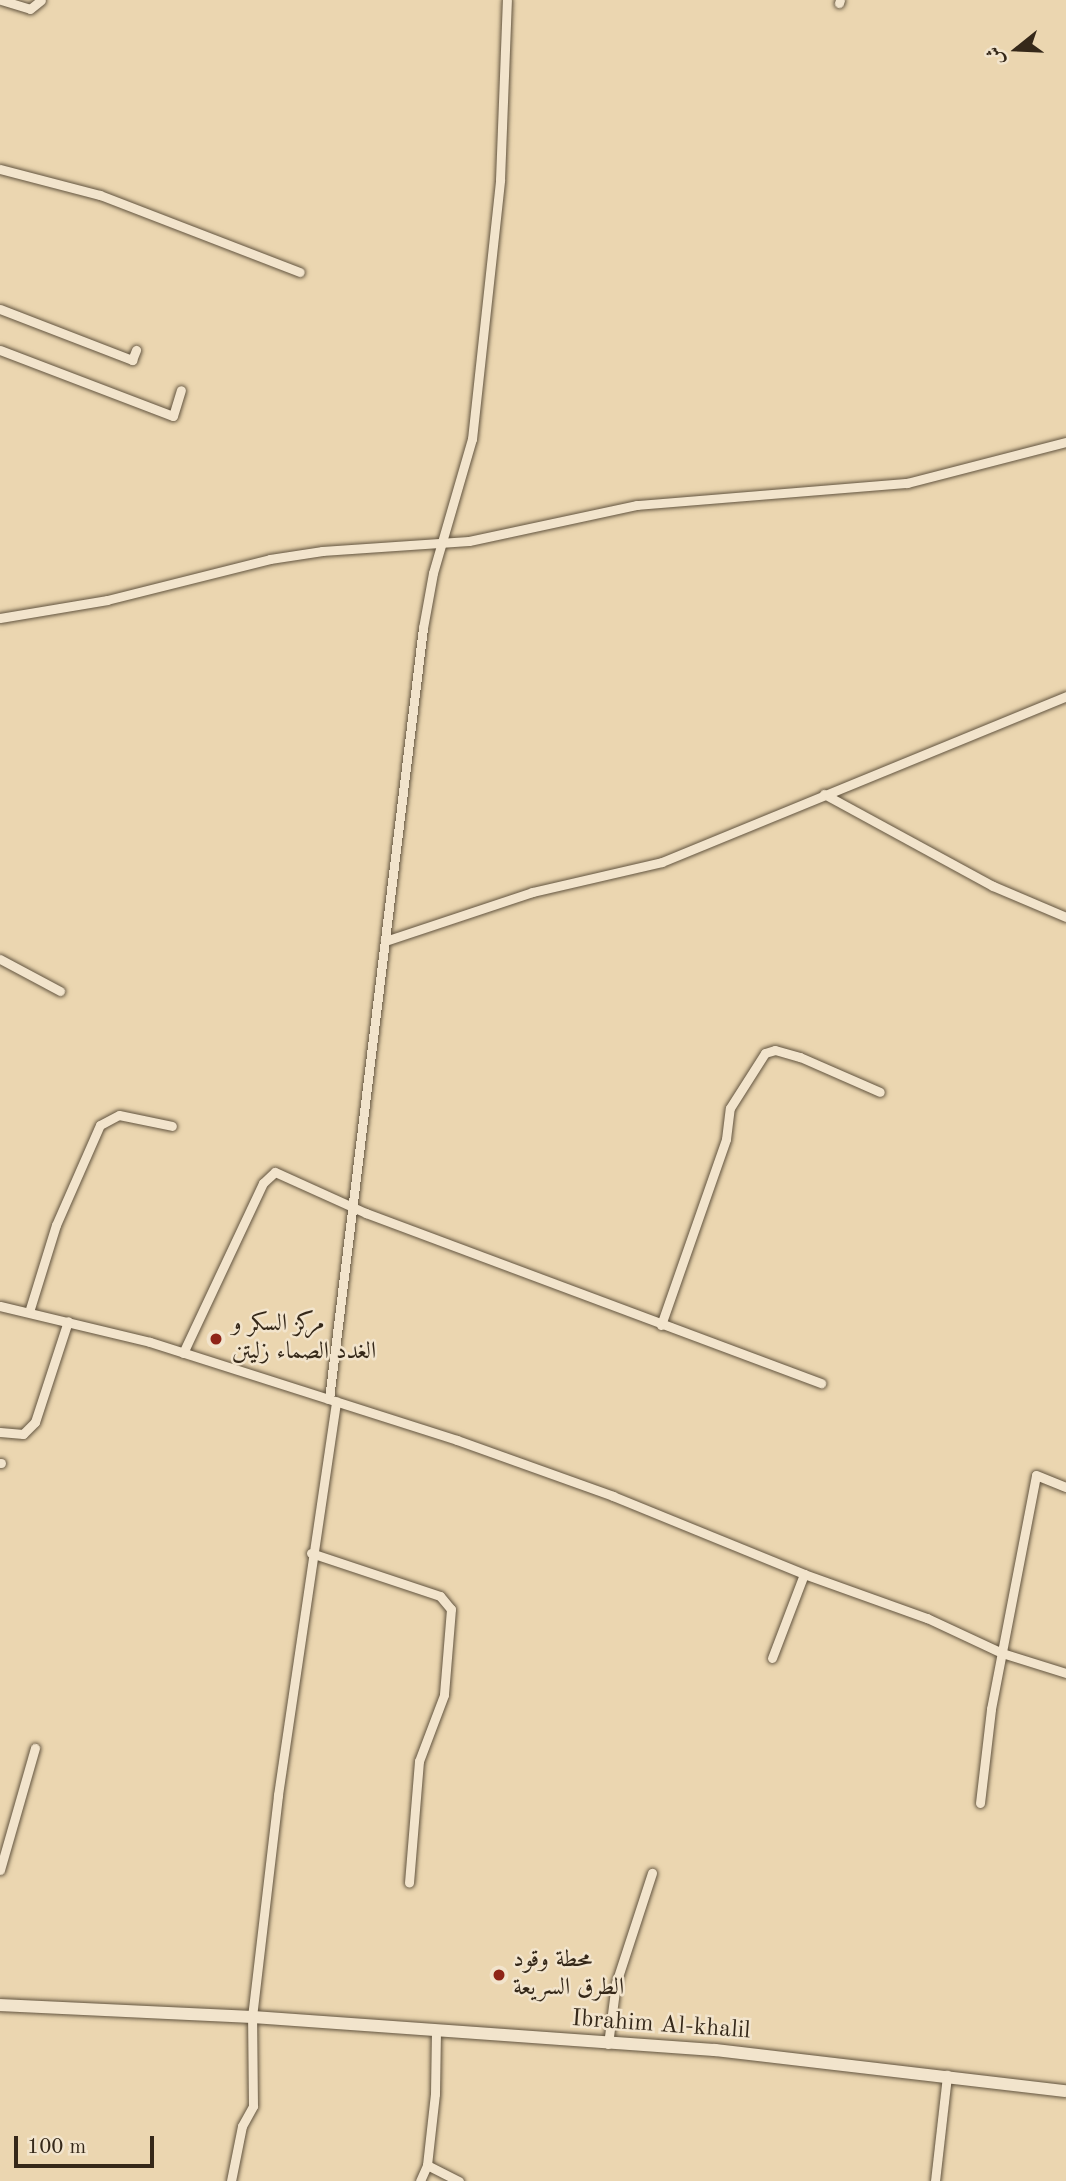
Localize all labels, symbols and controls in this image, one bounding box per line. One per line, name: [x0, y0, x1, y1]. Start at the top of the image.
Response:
north arrow: [982, 14, 1052, 84]
text: ش: [985, 44, 1009, 68]
place label: مركز السكر و الغدد الصماء زليتن: [232, 1311, 376, 1367]
marker: مركز السكر و الغدد الصماء زليتن: [206, 1329, 226, 1349]
place label: محطة وقود الطرق السريعة: [513, 1947, 624, 2003]
marker: محطة وقود الطرق السريعة: [491, 1967, 507, 1983]
street label: Ibrahim Al-khalil: [571, 2005, 751, 2047]
scale bar: [18, 2122, 158, 2166]
text: 100 m: [27, 2137, 86, 2158]

